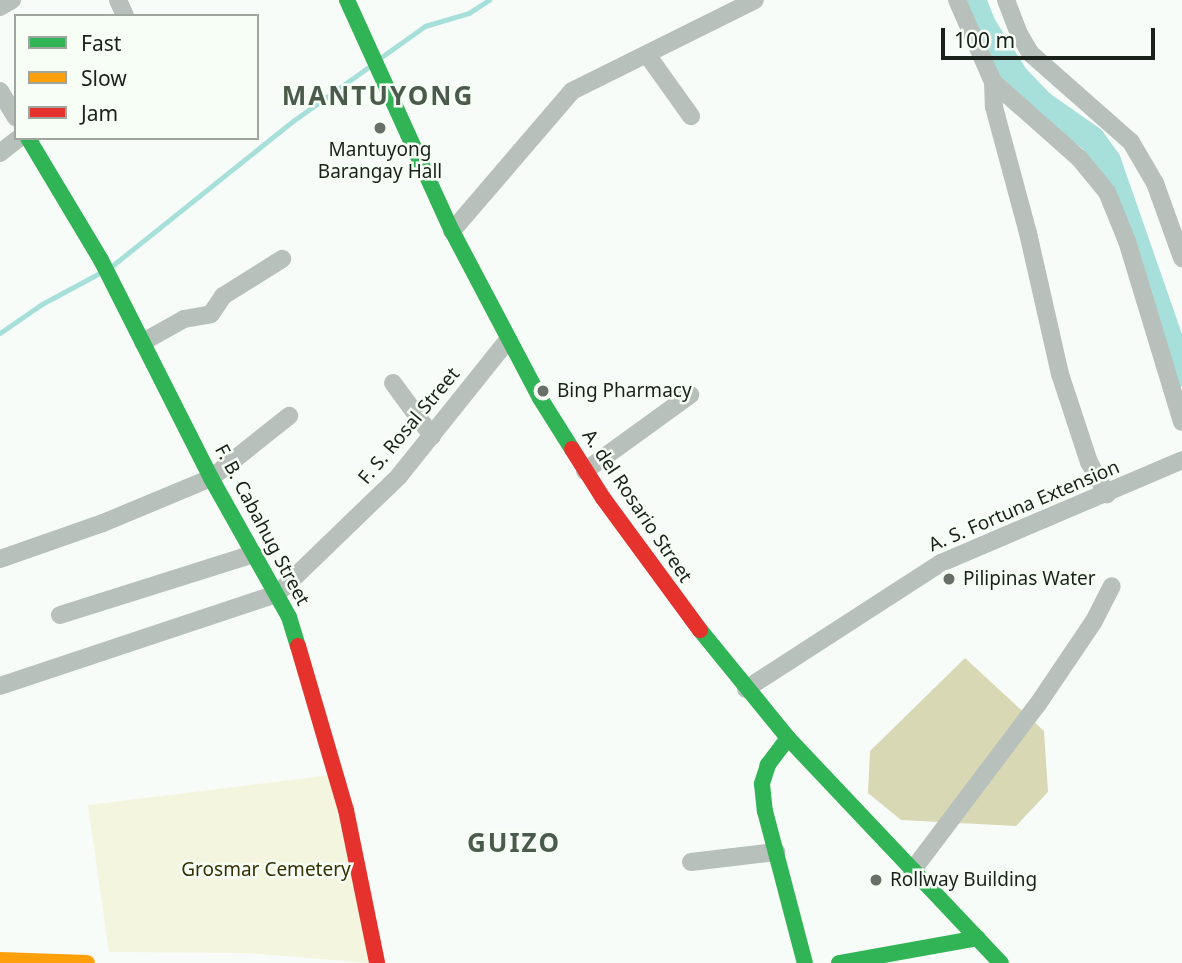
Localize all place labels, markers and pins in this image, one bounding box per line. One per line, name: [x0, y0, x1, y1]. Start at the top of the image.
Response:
marker: Mantuyong Barangay Hall: [372, 120, 388, 136]
place label: Mantuyong Barangay Hall: [318, 139, 442, 183]
place label: Bing Pharmacy: [557, 380, 692, 402]
marker: Bing Pharmacy: [535, 383, 551, 399]
place label: Pilipinas Water: [963, 568, 1096, 590]
marker: Pilipinas Water: [941, 571, 957, 587]
place label: Rollway Building: [890, 869, 1037, 891]
marker: Rollway Building: [868, 872, 884, 888]

